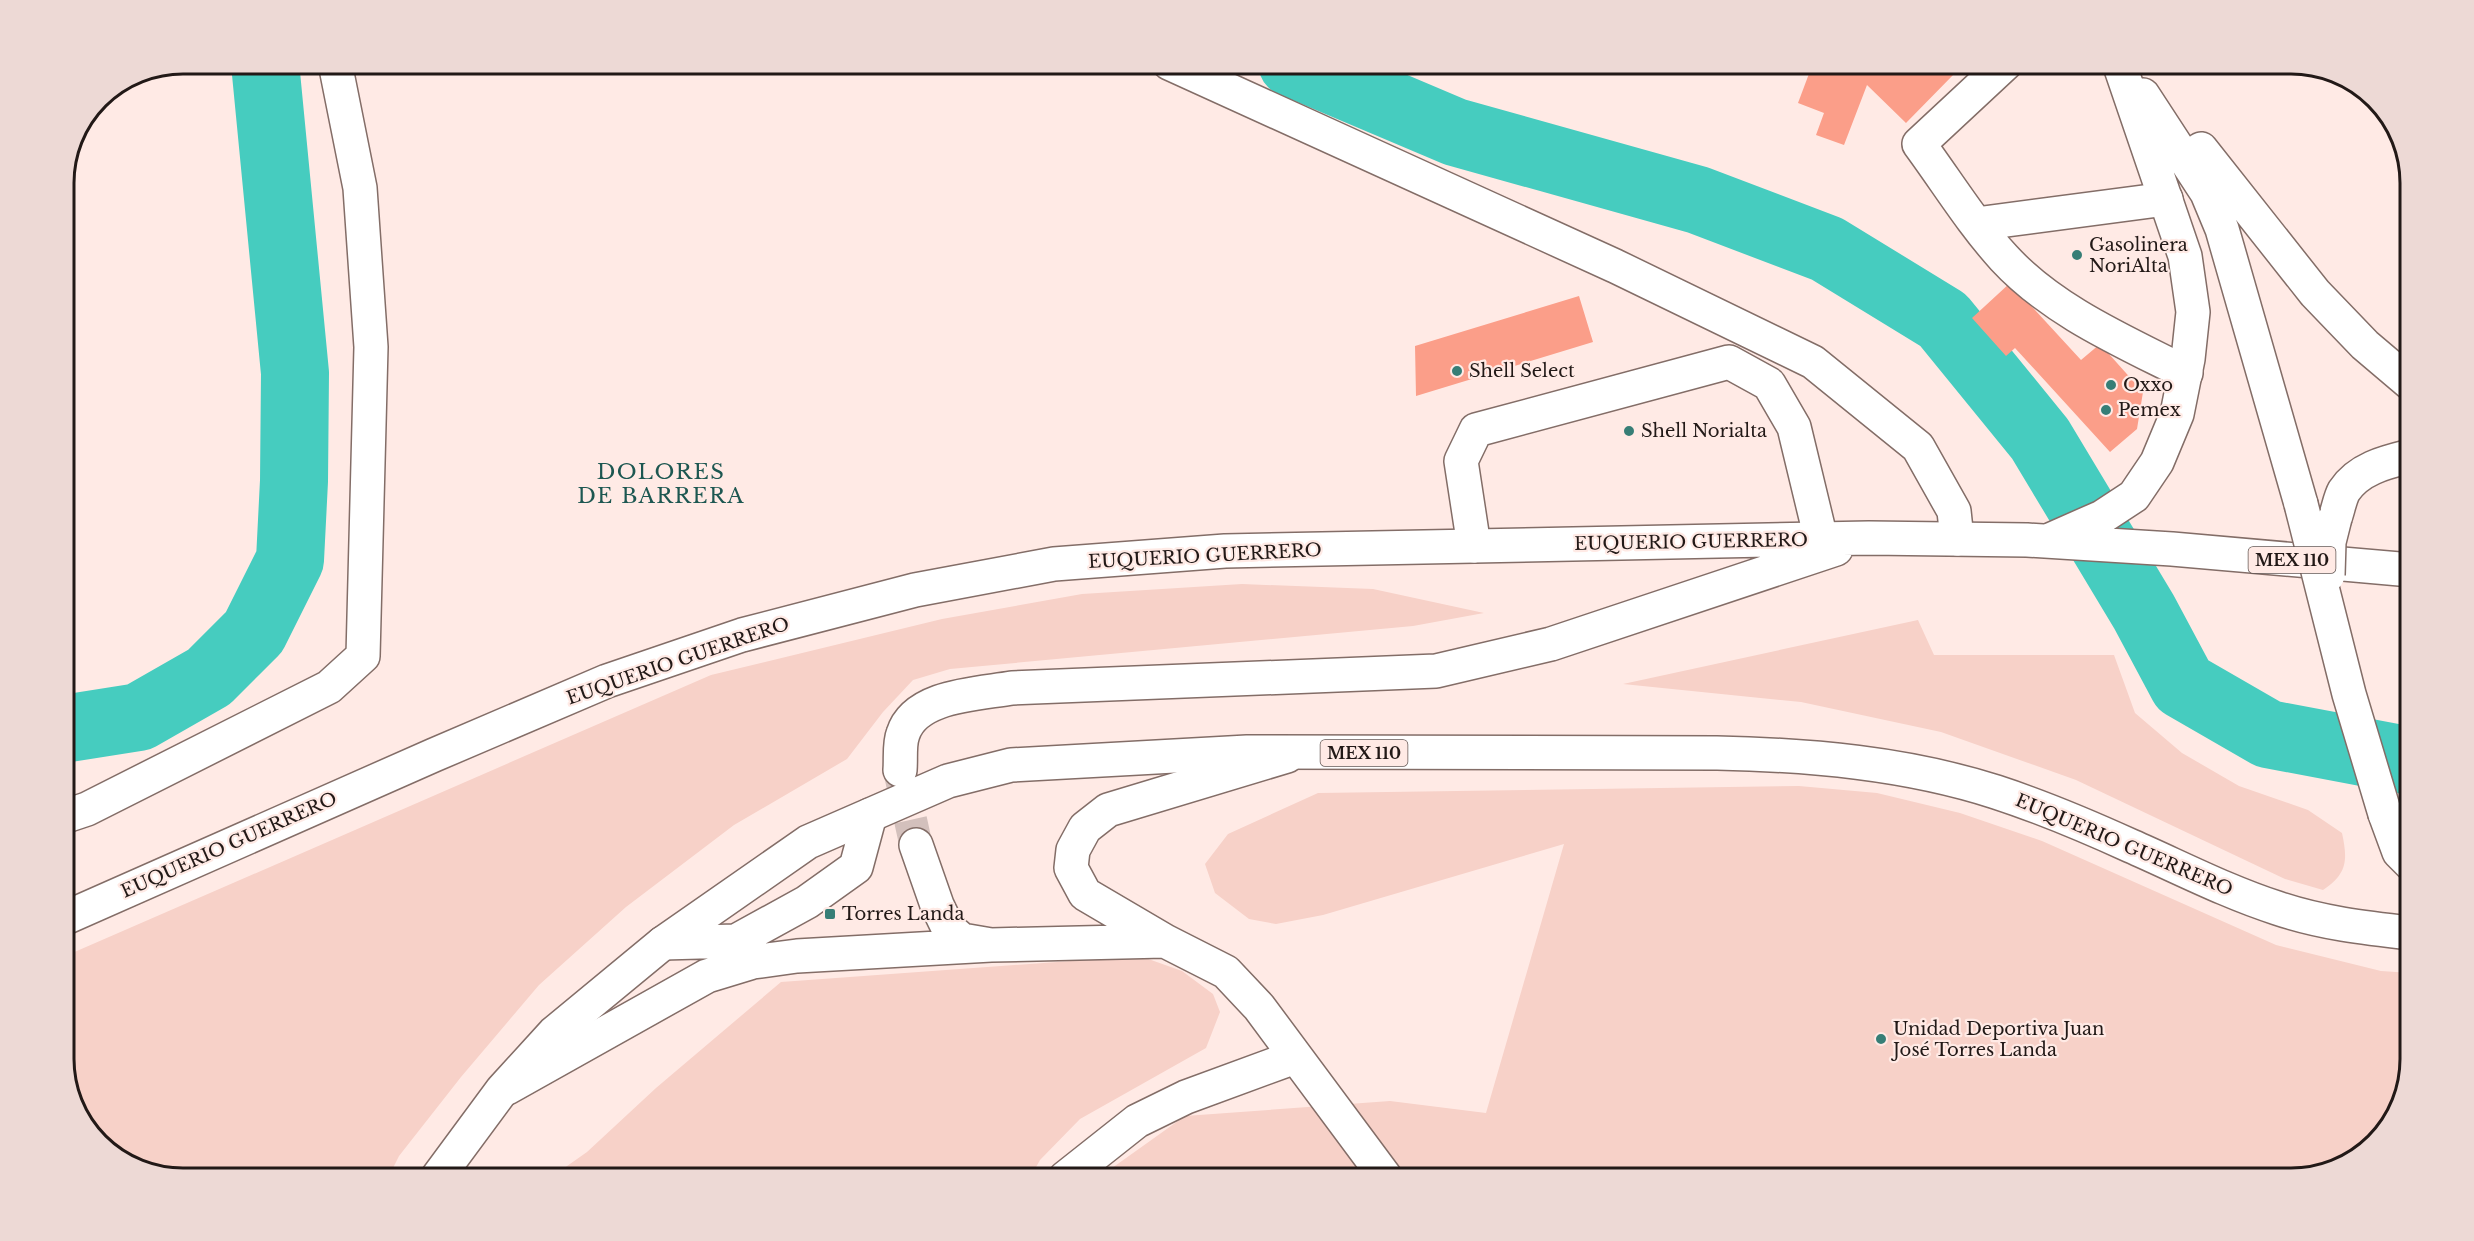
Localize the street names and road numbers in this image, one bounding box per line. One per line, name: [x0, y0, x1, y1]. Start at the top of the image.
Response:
street label: EUQUERIO GUERRERO: [1574, 529, 1808, 555]
street label: EUQUERIO GUERRERO: [1088, 539, 1322, 573]
road number: MEX 110: [2248, 547, 2336, 573]
street label: EUQUERIO GUERRERO: [564, 613, 792, 709]
road number: MEX 110: [1320, 740, 1408, 766]
street label: EUQUERIO GUERRERO: [118, 787, 340, 903]
street label: EUQUERIO GUERRERO: [2012, 789, 2236, 901]

